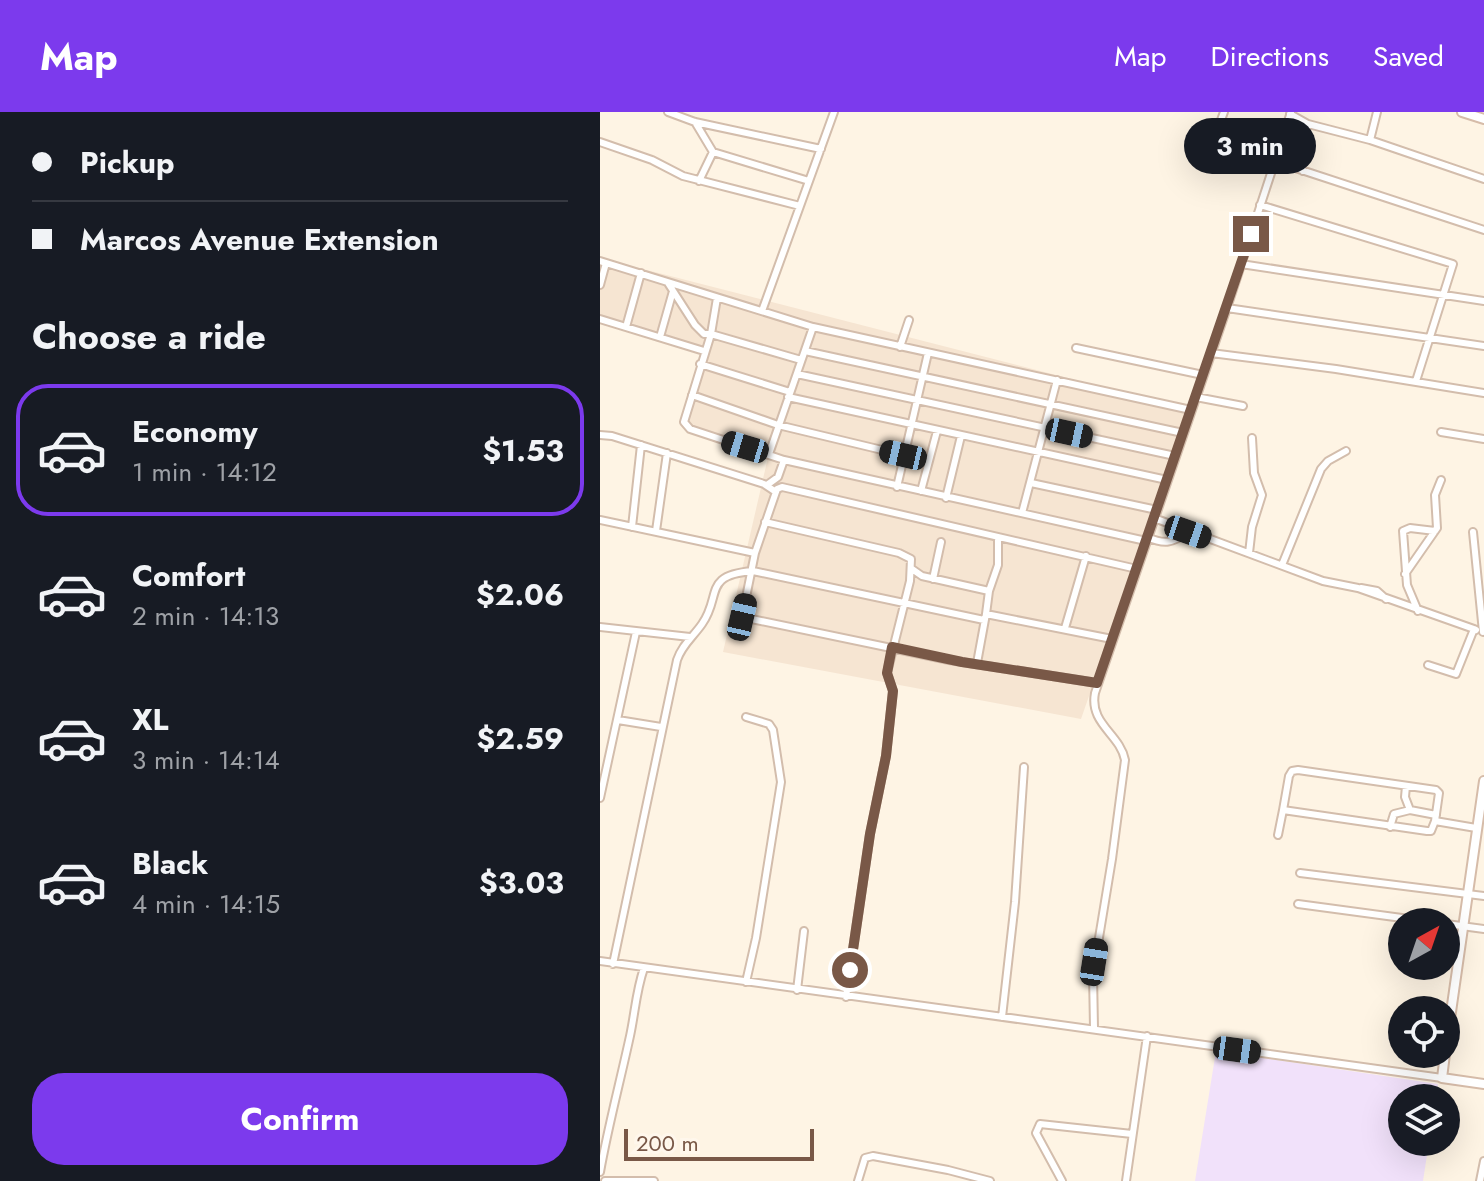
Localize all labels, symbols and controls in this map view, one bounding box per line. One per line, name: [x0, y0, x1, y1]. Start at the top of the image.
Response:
text: Map: [40, 29, 118, 84]
text: Map: [1114, 36, 1166, 77]
text: Directions: [1210, 36, 1329, 77]
text: Saved: [1373, 36, 1444, 77]
callout: 3 min: [1185, 118, 1317, 174]
text: 3 min: [1216, 127, 1284, 165]
text: Pickup: [80, 141, 175, 184]
route end: [1233, 216, 1269, 252]
text: Marcos Avenue Extension: [80, 218, 439, 261]
text: Choose a ride: [32, 310, 266, 362]
text: Economy: [132, 410, 258, 453]
icon: car: [36, 414, 108, 486]
car: [1043, 416, 1095, 450]
text: $1.53: [482, 429, 564, 472]
car: [719, 429, 771, 465]
car: [877, 438, 929, 472]
text: 1 min · 14:12: [132, 453, 277, 491]
car: [1161, 513, 1215, 551]
text: Comfort: [132, 554, 245, 597]
icon: car: [36, 558, 108, 630]
text: $2.06: [476, 573, 564, 616]
car: [725, 591, 759, 643]
text: 2 min · 14:13: [132, 597, 279, 635]
text: XL: [132, 698, 168, 741]
icon: car: [36, 702, 108, 774]
text: $2.59: [477, 717, 564, 760]
text: 3 min · 14:14: [132, 741, 280, 779]
text: Black: [132, 842, 208, 885]
icon: car: [36, 846, 108, 918]
text: $3.03: [479, 861, 564, 904]
text: 4 min · 14:15: [132, 885, 280, 923]
north arrow: [1388, 908, 1460, 980]
map controls: [1388, 908, 1460, 1156]
car: [1078, 936, 1110, 988]
route start: [832, 952, 868, 988]
button: locate: [1388, 996, 1460, 1068]
car: [1212, 1035, 1262, 1065]
button: Confirm: [32, 1073, 568, 1165]
button: layers: [1388, 1084, 1460, 1156]
scale bar: [624, 1125, 814, 1161]
text: 200 m: [636, 1127, 699, 1159]

